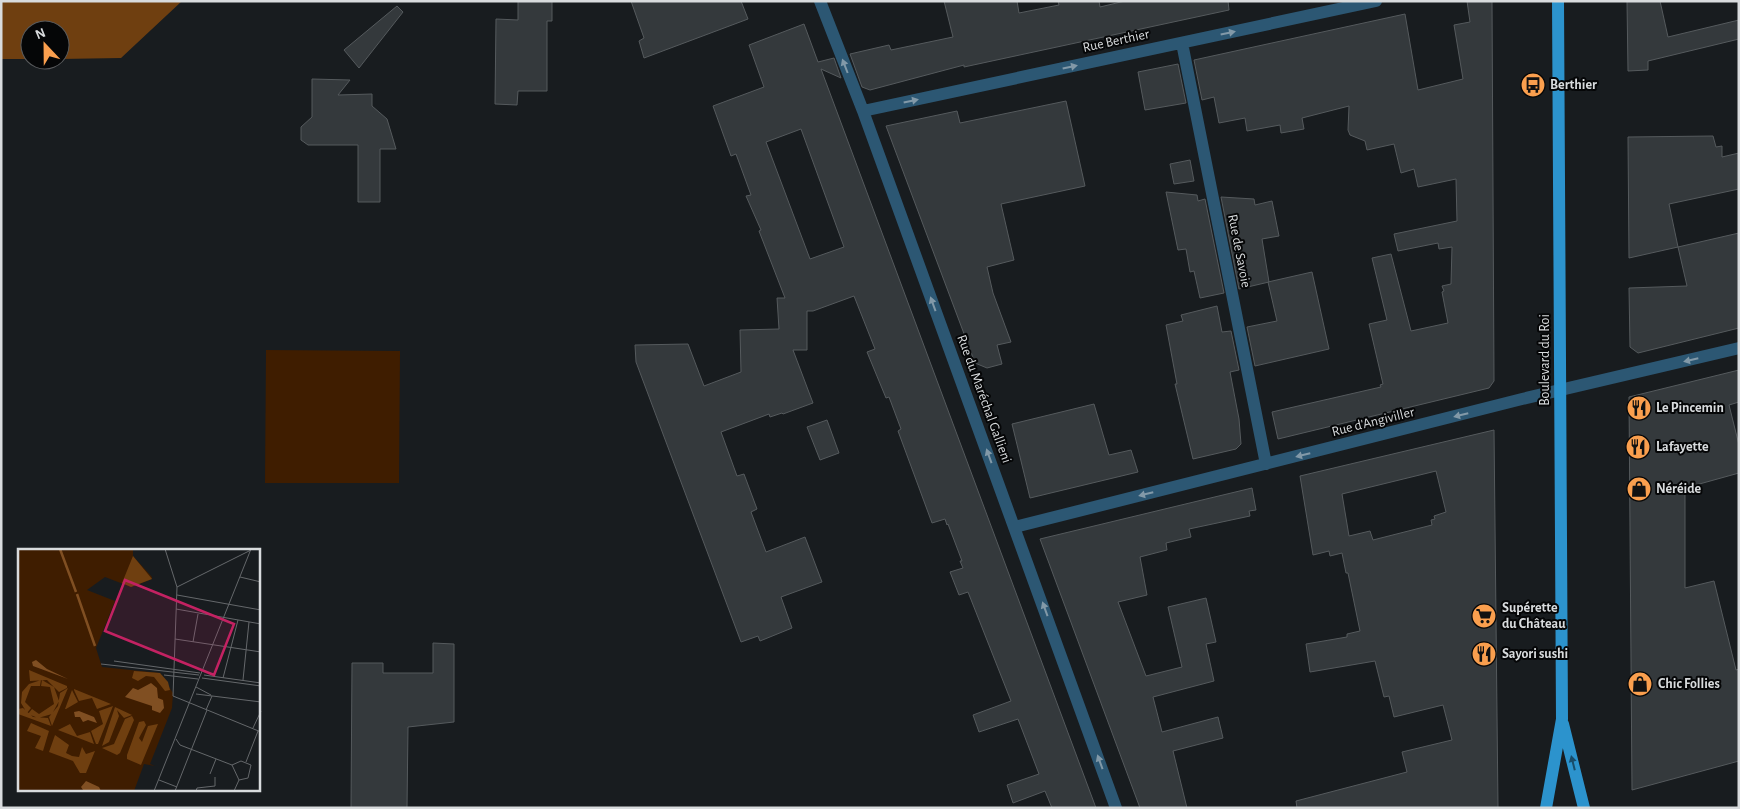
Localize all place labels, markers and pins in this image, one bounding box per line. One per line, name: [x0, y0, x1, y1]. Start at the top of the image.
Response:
bus stop icon: Berthier: [1520, 72, 1546, 98]
place label: Berthier: [1550, 78, 1597, 92]
restaurant icon: Le Pincemin: [1626, 395, 1652, 421]
place label: Le Pincemin: [1656, 401, 1724, 415]
restaurant icon: Lafayette: [1625, 434, 1651, 460]
place label: Lafayette: [1656, 440, 1709, 454]
shop icon: Néréide: [1626, 476, 1652, 502]
place label: Néréide: [1656, 482, 1702, 496]
place label: Supérette du Château: [1502, 601, 1566, 631]
supermarket icon: Supérette du Château: [1471, 603, 1497, 629]
restaurant icon: Sayori sushi: [1471, 641, 1497, 667]
place label: Sayori sushi: [1502, 647, 1568, 661]
shop icon: Chic Follies: [1627, 671, 1653, 697]
place label: Chic Follies: [1658, 677, 1720, 691]

